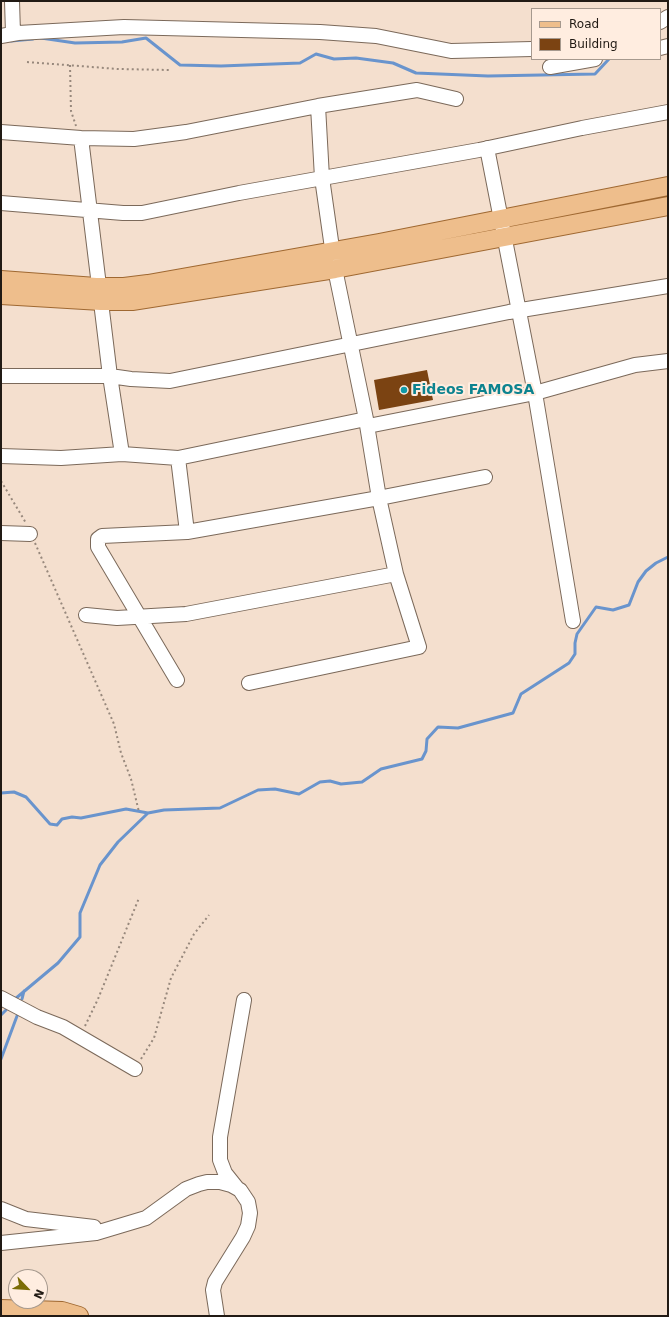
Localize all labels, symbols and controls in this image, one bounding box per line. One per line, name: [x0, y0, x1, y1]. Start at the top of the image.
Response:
legend: [531, 8, 661, 60]
text: Road: [569, 17, 599, 31]
text: Building: [569, 37, 618, 51]
place label: Fideos FAMOSA: [412, 382, 534, 398]
marker: Fideos FAMOSA: [399, 385, 409, 395]
north arrow: [8, 1269, 48, 1309]
text: N: [31, 1287, 46, 1301]

